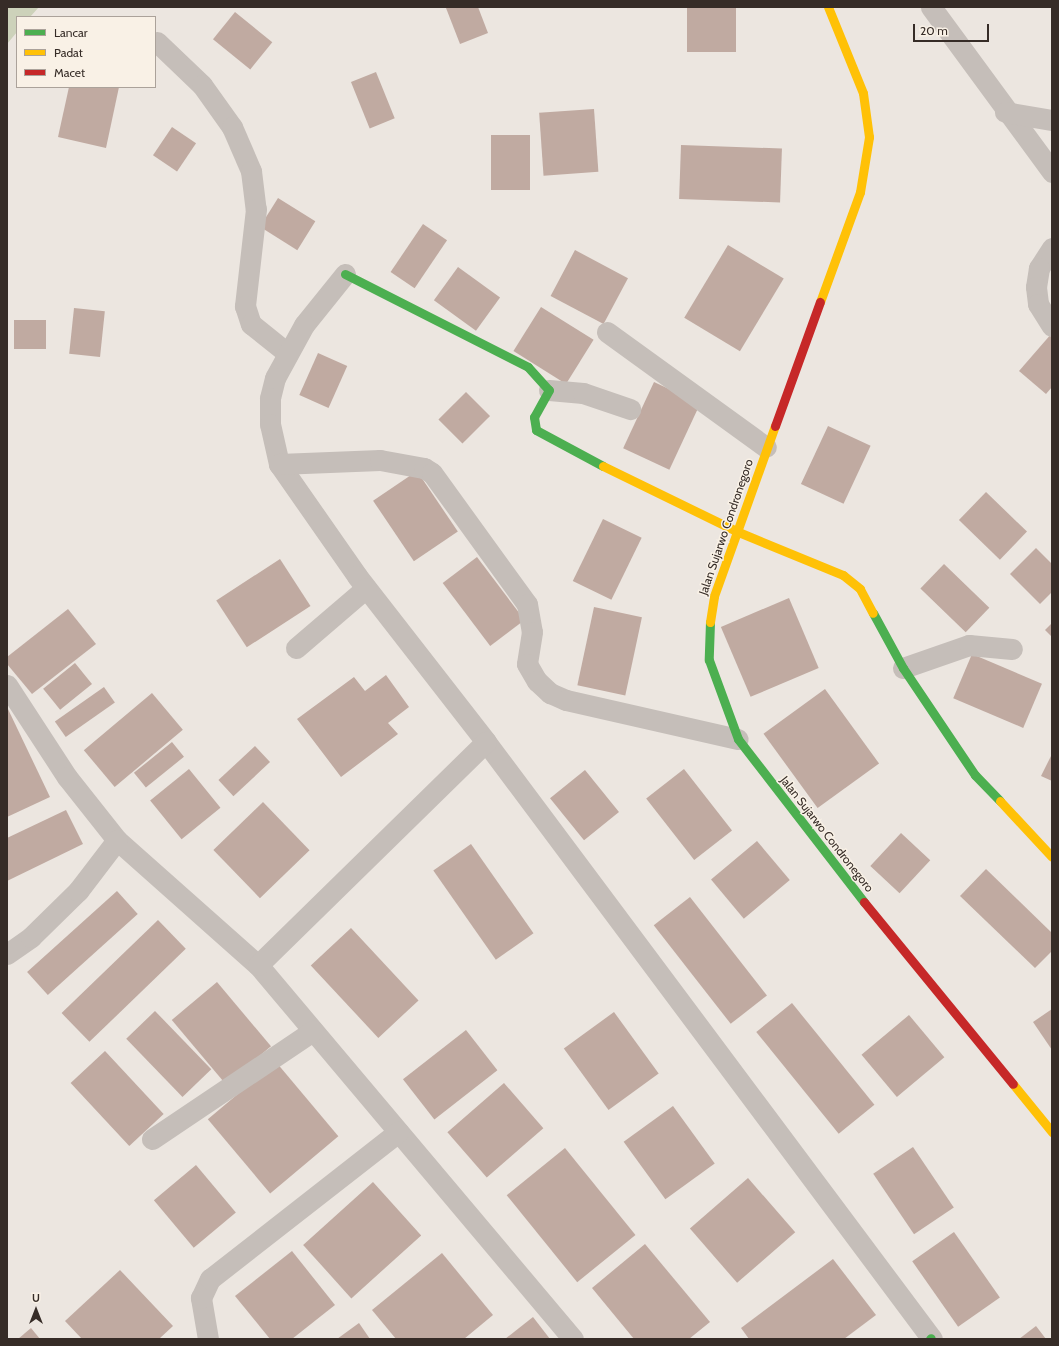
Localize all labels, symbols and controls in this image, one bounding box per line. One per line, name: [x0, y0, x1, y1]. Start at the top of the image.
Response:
legend: [16, 16, 156, 88]
scale bar: [915, 16, 991, 42]
text: 20 m: [920, 23, 948, 38]
text: Lancar: [54, 25, 87, 40]
text: Padat: [54, 45, 83, 60]
text: Macet: [54, 65, 85, 80]
street label: Jalan Sujarwo Condronegoro: [696, 457, 756, 597]
street label: Jalan Sujarwo Condronegoro: [777, 773, 877, 895]
north arrow: [16, 1290, 56, 1330]
text: U: [32, 1291, 40, 1305]

